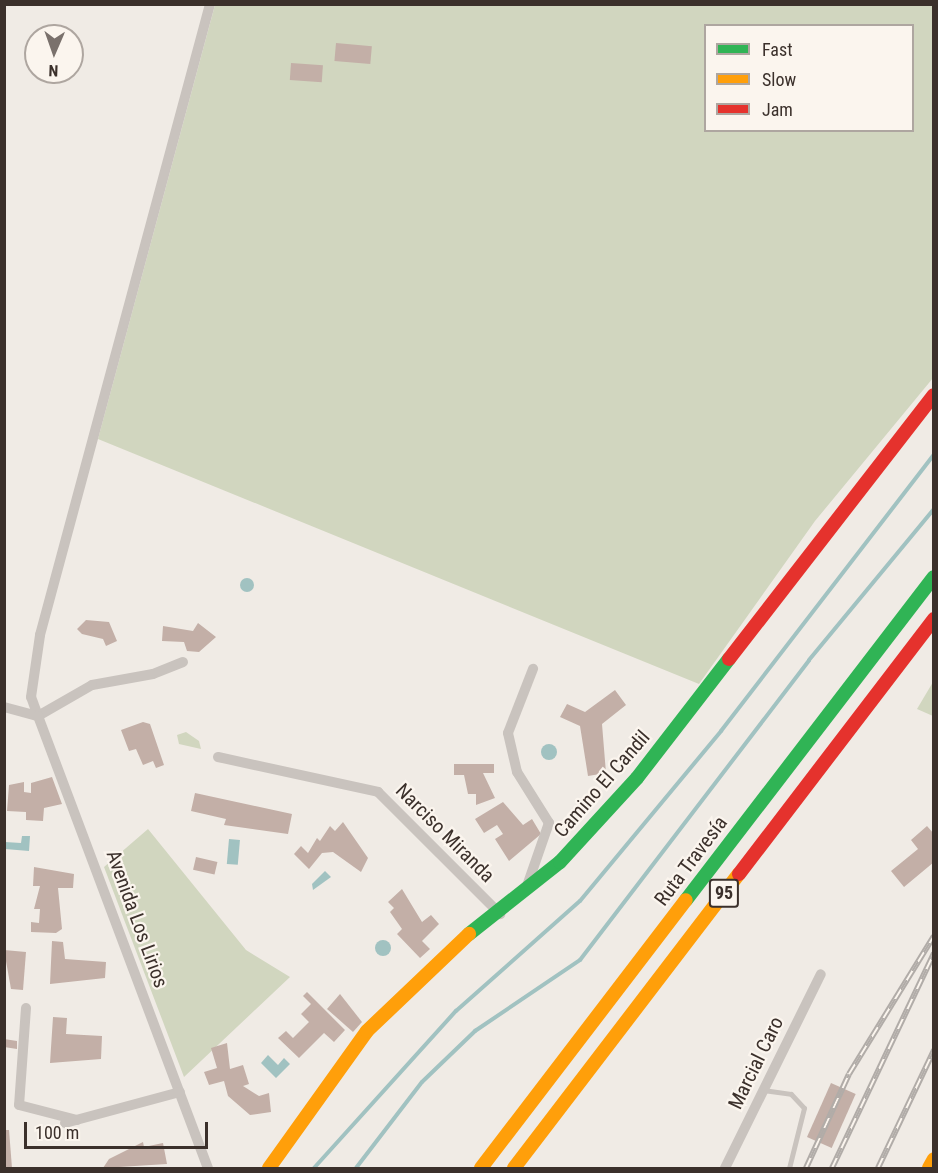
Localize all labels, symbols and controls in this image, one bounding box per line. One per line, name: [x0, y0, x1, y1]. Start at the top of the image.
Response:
north arrow: [24, 24, 84, 84]
legend: [704, 24, 914, 132]
text: Fast: [762, 39, 793, 60]
text: N: [48, 61, 59, 80]
text: Slow: [762, 69, 796, 90]
text: Jam: [762, 99, 793, 120]
street label: Camino El Candil: [549, 726, 655, 842]
street label: Narciso Miranda: [391, 779, 499, 887]
street label: Ruta Travesía: [649, 811, 733, 911]
street label: Avenida Los Lirios: [101, 847, 173, 991]
road number: 95: [708, 878, 740, 908]
street label: Marcial Caro: [723, 1013, 789, 1113]
scale bar: [27, 1110, 212, 1148]
text: 100 m: [35, 1122, 79, 1143]

